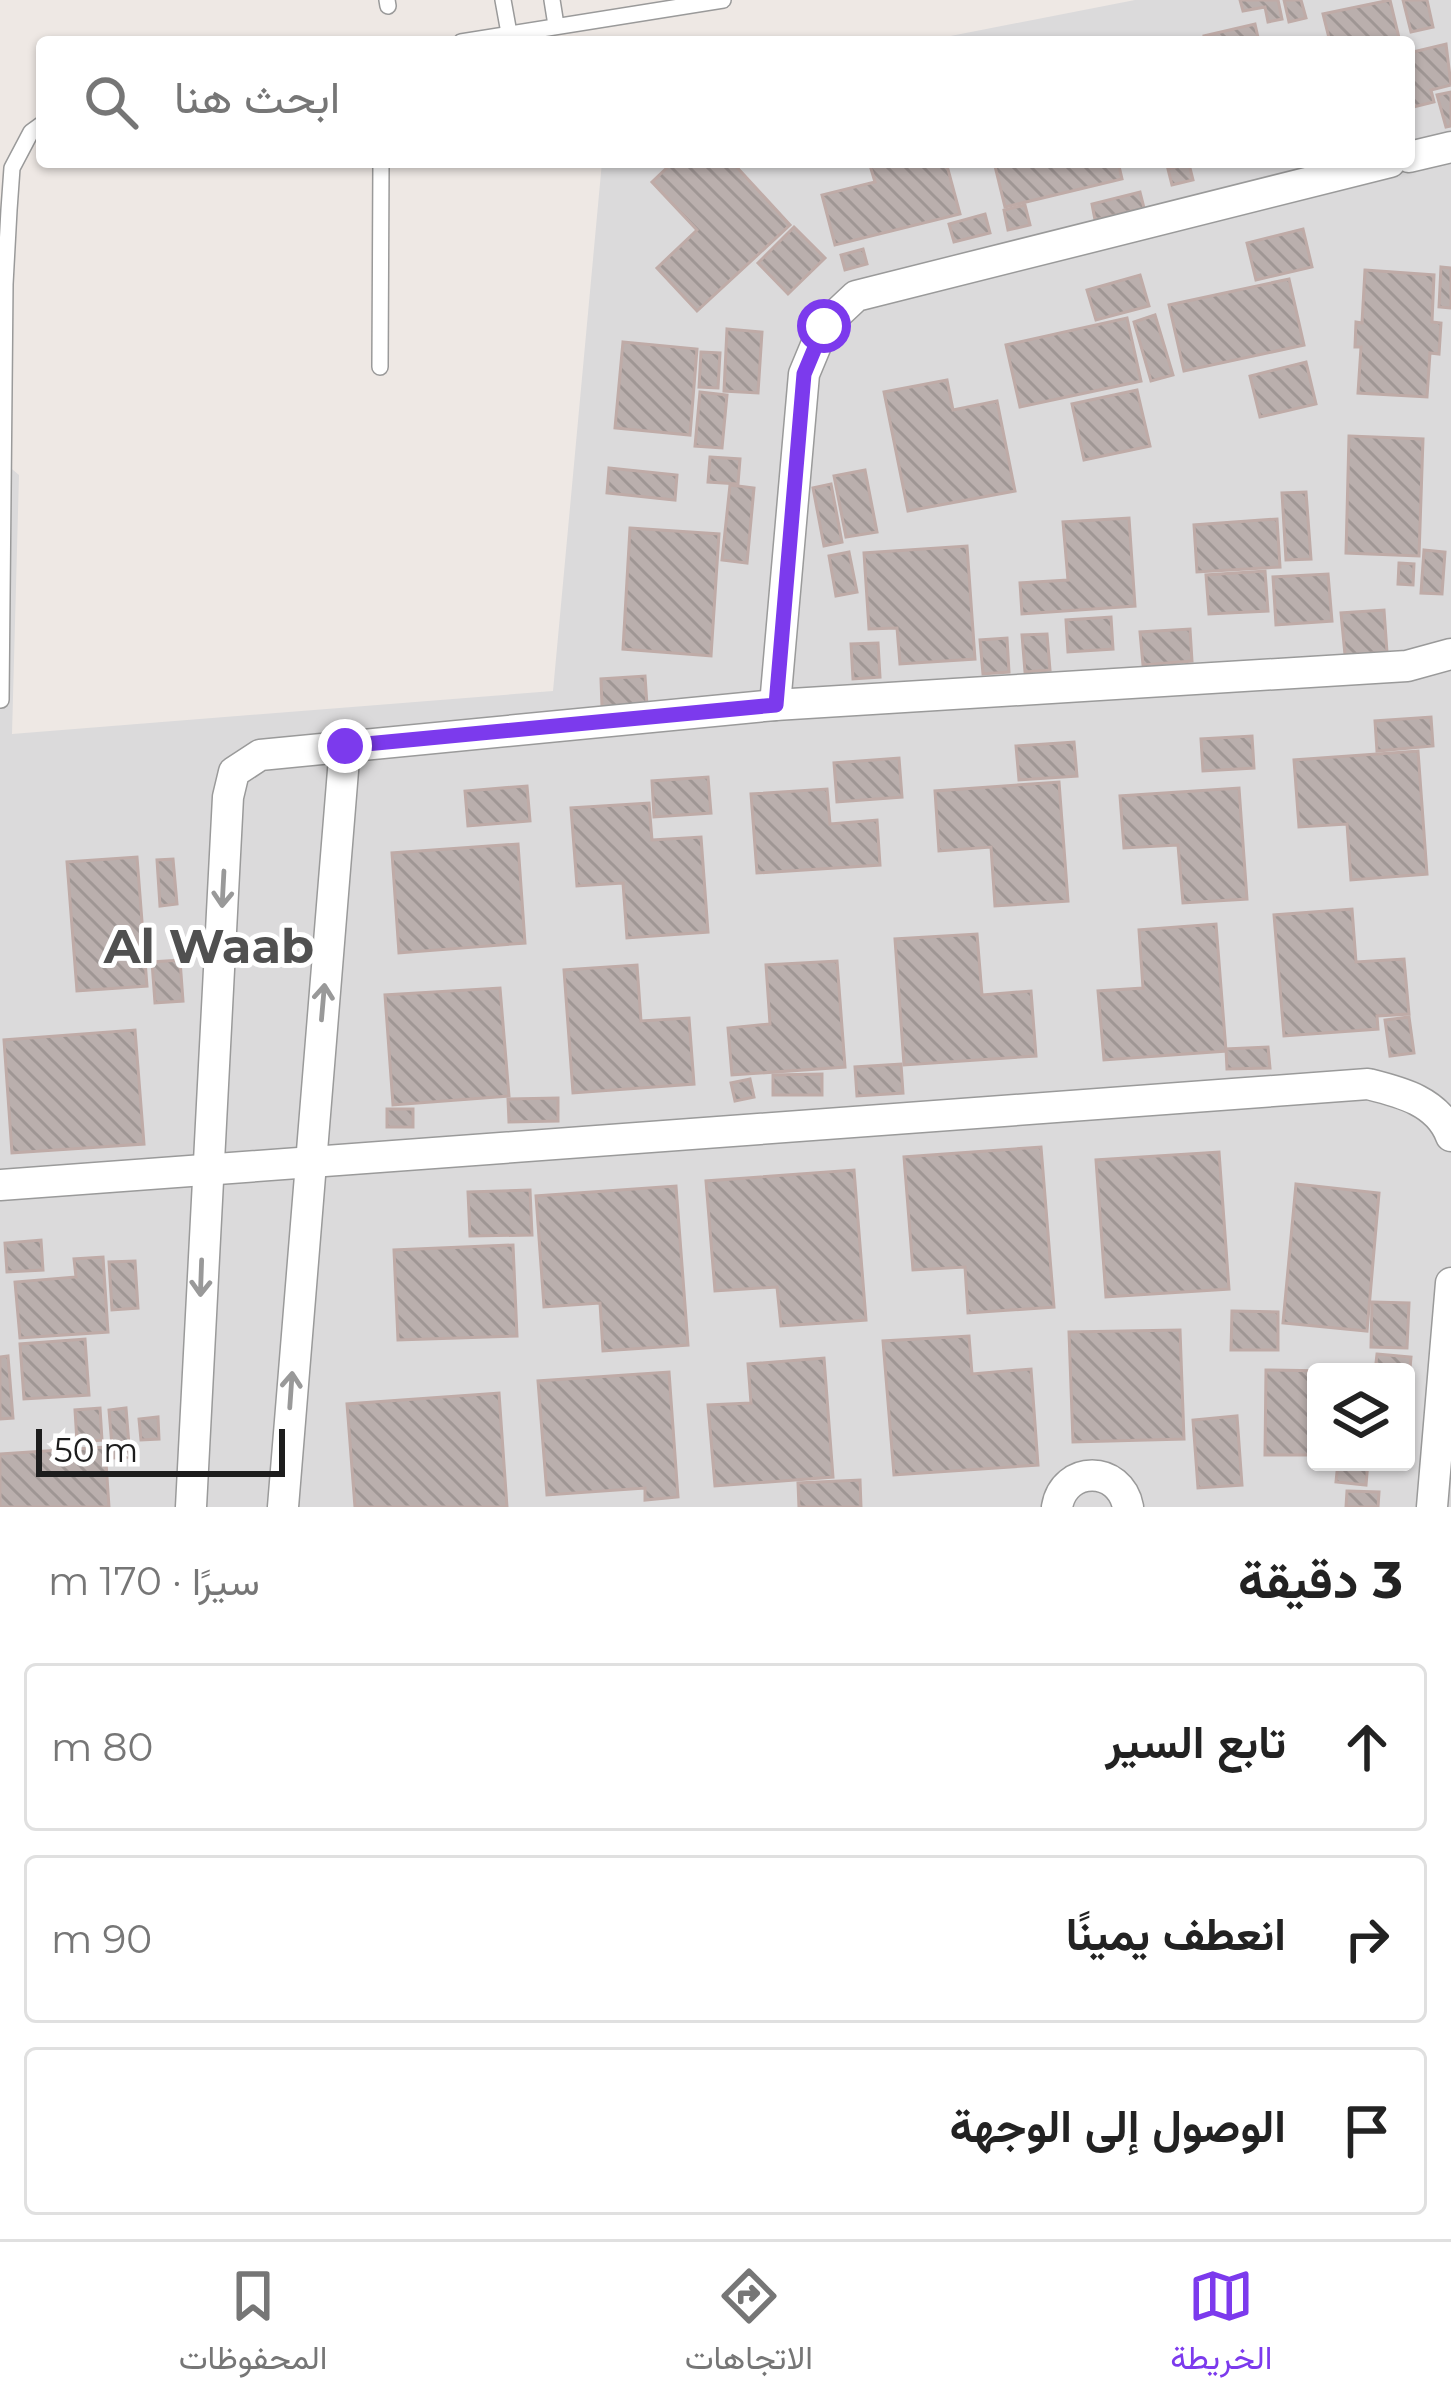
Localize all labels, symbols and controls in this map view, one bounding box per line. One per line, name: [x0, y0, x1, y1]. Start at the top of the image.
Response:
search box: [36, 36, 1415, 168]
icon: search: [78, 69, 144, 135]
text: ابحث هنا: [174, 69, 340, 124]
route start: [797, 299, 851, 353]
route end: [318, 719, 372, 773]
one-way arrow: [211, 868, 234, 907]
district label: Al Waab: [103, 917, 314, 975]
one-way arrow: [311, 983, 334, 1022]
one-way arrow: [189, 1258, 212, 1297]
map controls: [1307, 1363, 1415, 1471]
button: layers: [1307, 1363, 1415, 1471]
one-way arrow: [280, 1371, 303, 1410]
scale bar: [36, 1423, 285, 1476]
text: 50 m: [54, 1430, 138, 1470]
text: 3 دقيقة: [1238, 1549, 1403, 1611]
text: سيرًا · 170 m: [48, 1557, 260, 1605]
text: تابع السير: [1105, 1714, 1286, 1769]
icon: ahead: [1334, 1714, 1400, 1780]
text: 80 m: [51, 1723, 153, 1771]
text: انعطف يمينًا: [1066, 1906, 1286, 1961]
icon: right: [1334, 1906, 1400, 1972]
text: 90 m: [51, 1915, 152, 1963]
text: الوصول إلى الوجهة: [949, 2098, 1286, 2153]
icon: arrive: [1334, 2098, 1400, 2164]
tab: المحفوظات: [179, 2263, 327, 2387]
tab: الاتجاهات: [685, 2263, 813, 2387]
tab: الخريطة: [1170, 2263, 1272, 2387]

